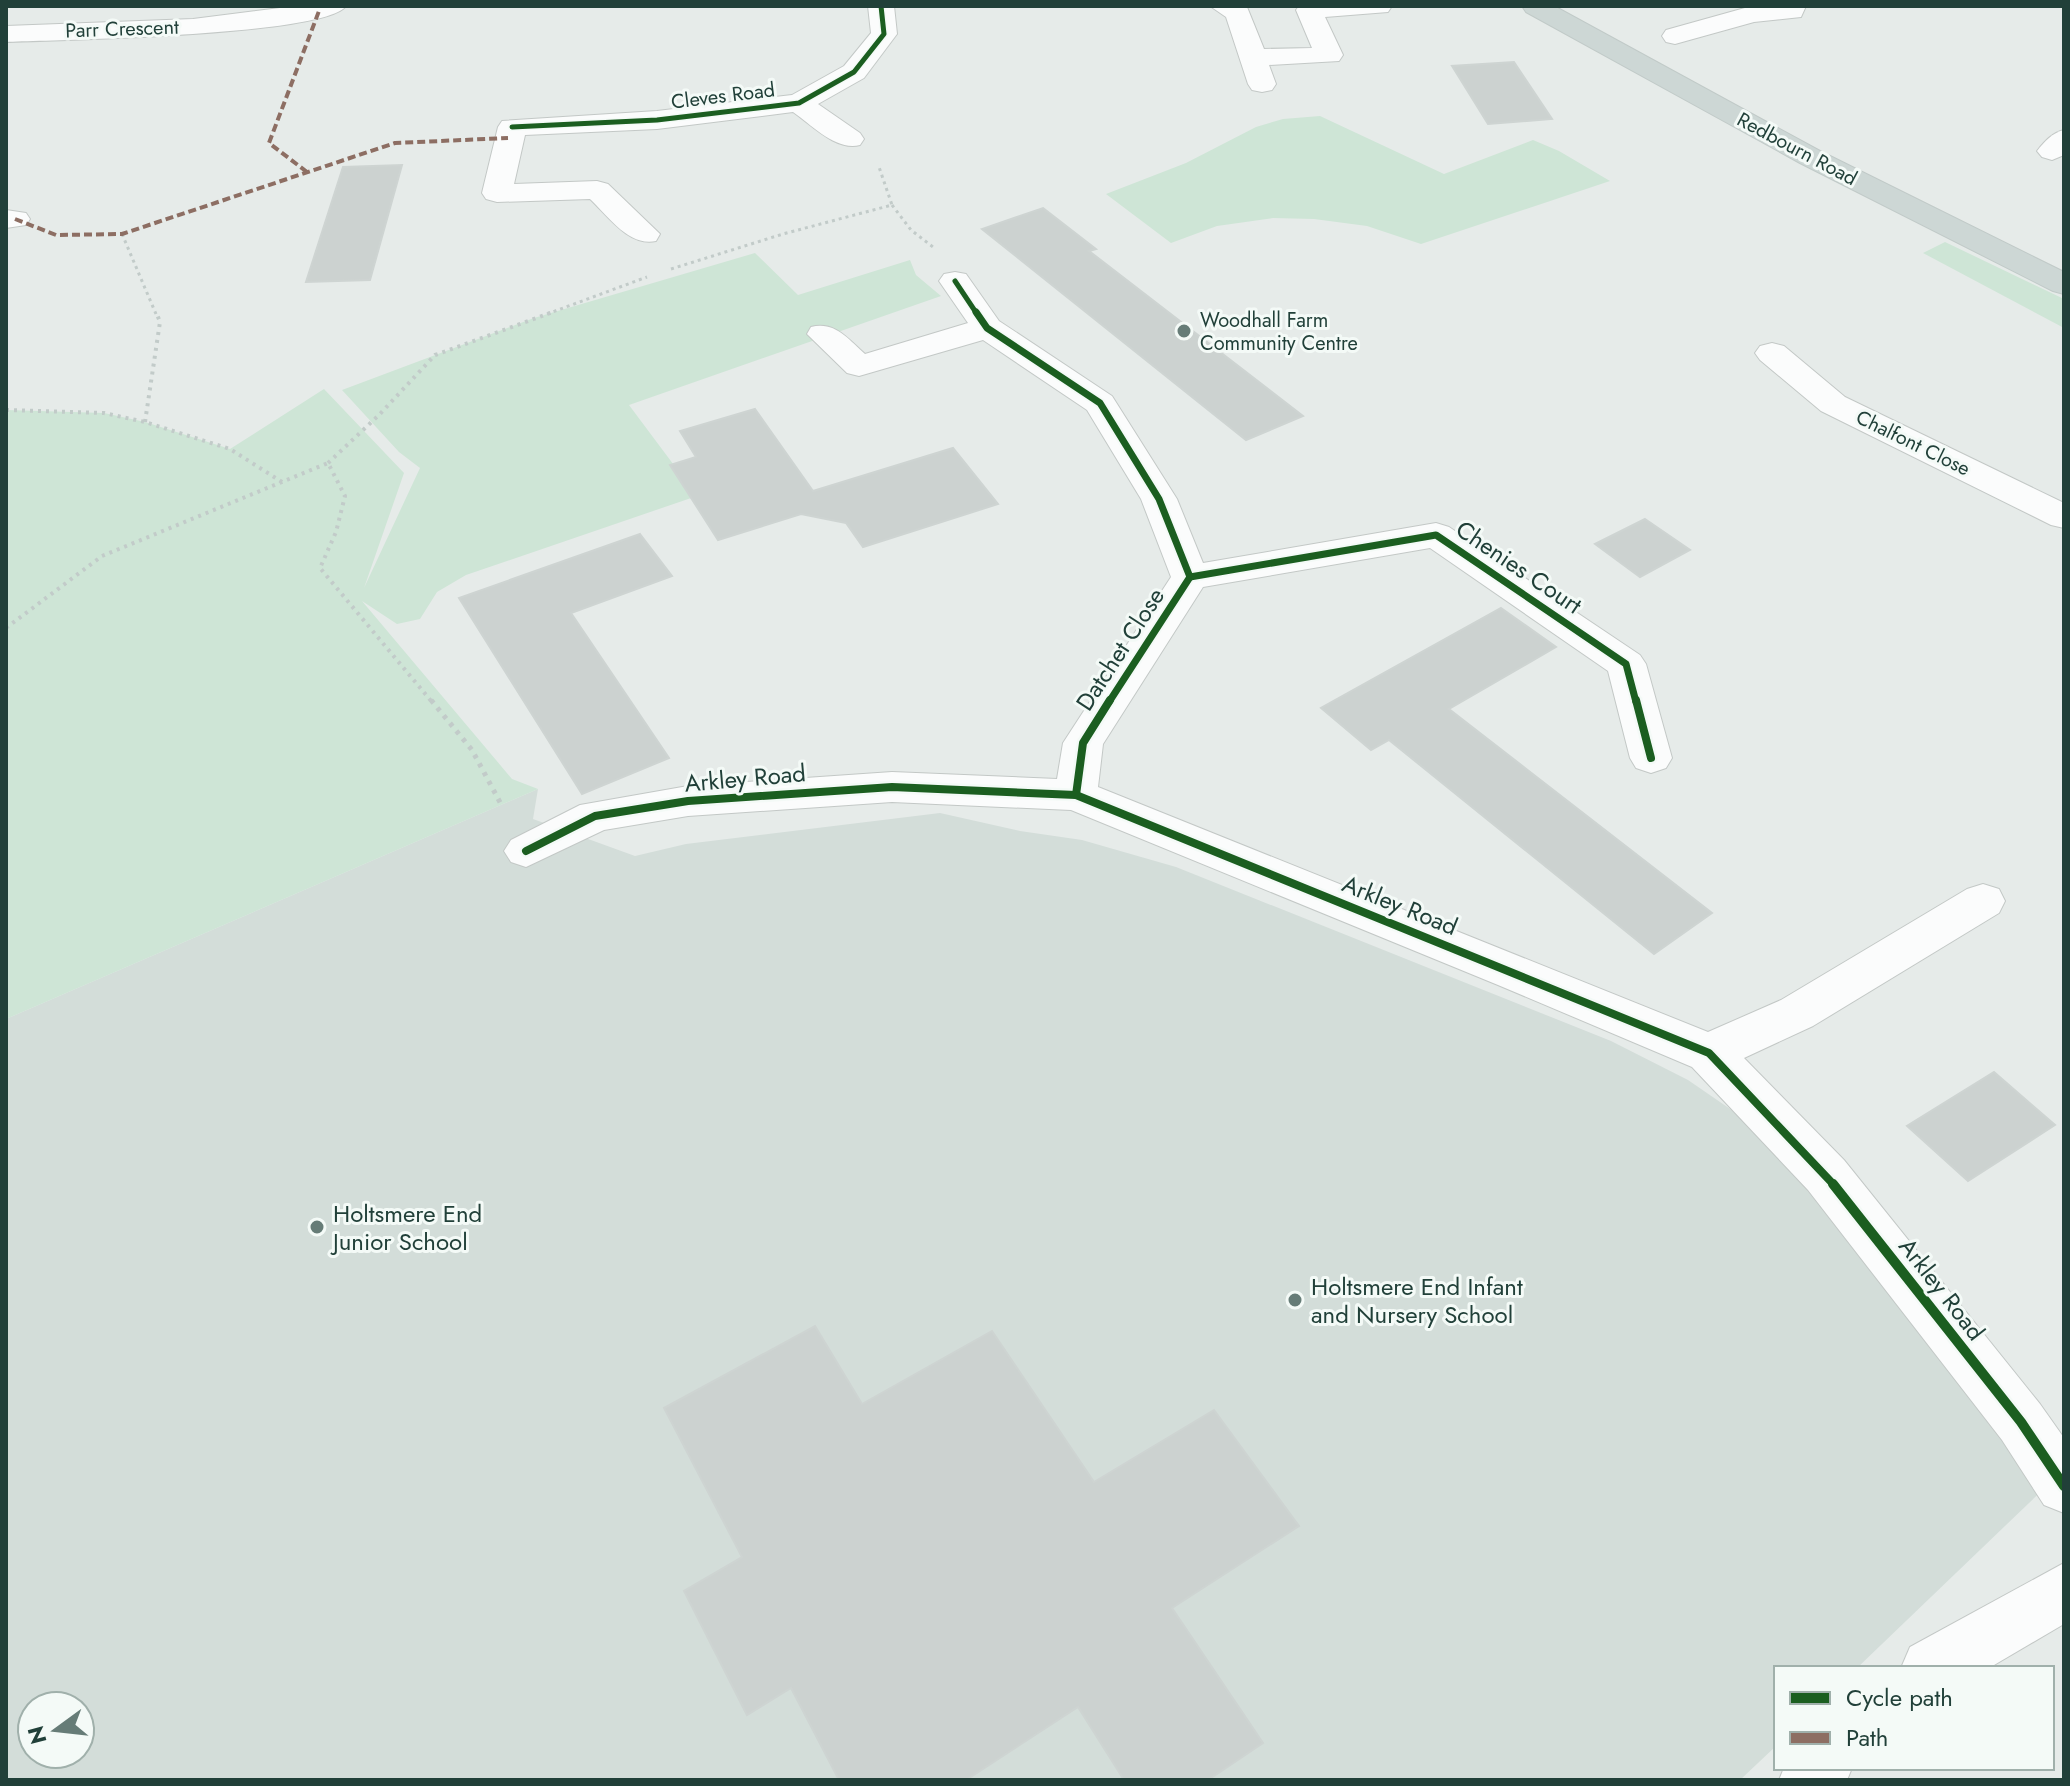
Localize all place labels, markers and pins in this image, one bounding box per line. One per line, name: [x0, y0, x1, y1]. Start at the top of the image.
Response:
place label: Woodhall Farm Community Centre: [1200, 306, 1358, 358]
marker: Woodhall Farm Community Centre: [1175, 322, 1193, 340]
place label: Holtsmere End Junior School: [330, 1196, 482, 1259]
marker: Holtsmere End Junior School: [308, 1218, 326, 1236]
place label: Holtsmere End Infant and Nursery School: [1311, 1269, 1523, 1332]
marker: Holtsmere End Infant and Nursery School: [1286, 1291, 1304, 1309]

